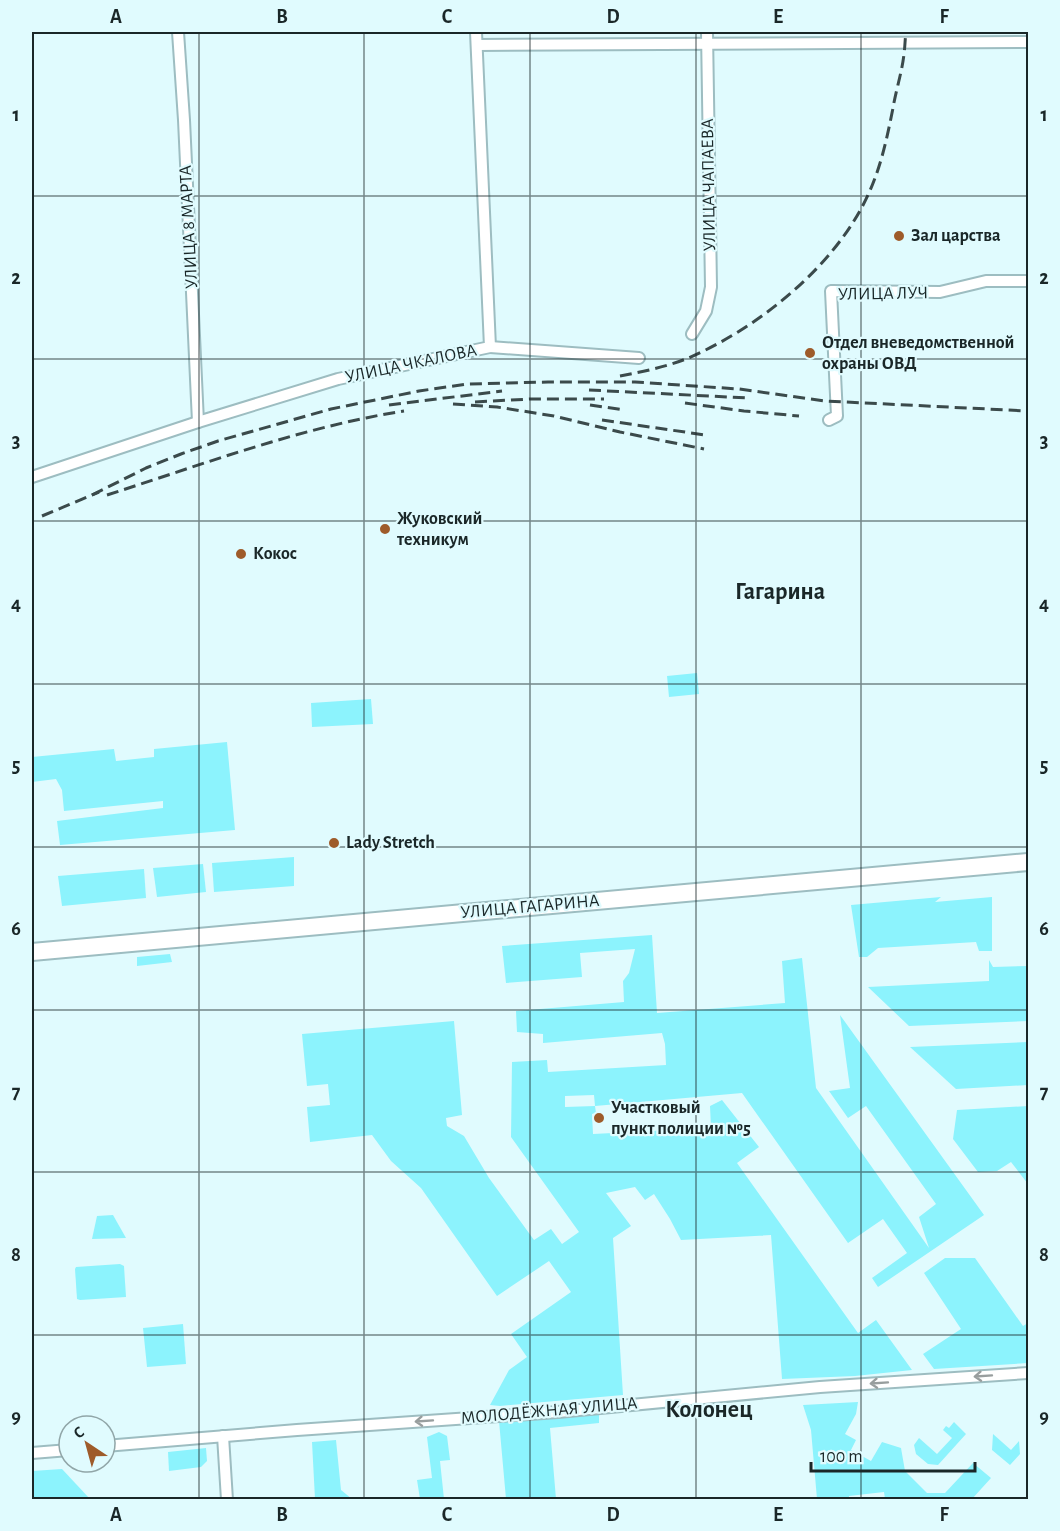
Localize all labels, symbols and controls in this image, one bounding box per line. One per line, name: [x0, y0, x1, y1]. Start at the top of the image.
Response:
text: A: [110, 7, 122, 27]
text: B: [276, 7, 288, 27]
text: C: [442, 7, 453, 27]
text: D: [606, 7, 620, 27]
text: E: [773, 7, 783, 27]
text: F: [939, 7, 949, 27]
text: 1: [12, 105, 20, 125]
text: 1: [1040, 105, 1048, 125]
street label: УЛИЦА ЧАПАЕВА: [699, 118, 719, 252]
street label: УЛИЦА 8 МАРТА: [177, 164, 201, 289]
place label: Зал царства: [911, 227, 1001, 245]
marker: Зал царства: [892, 229, 906, 243]
text: 2: [11, 268, 21, 288]
text: 2: [1039, 268, 1049, 288]
street label: УЛИЦА ЛУЧ: [838, 284, 928, 304]
place label: Отдел вневедомственной охраны ОВД: [822, 334, 1014, 373]
street label: УЛИЦА ЧКАЛОВА: [344, 341, 479, 387]
marker: Отдел вневедомственной охраны ОВД: [803, 346, 817, 360]
text: 3: [12, 431, 20, 451]
text: 3: [1040, 431, 1048, 451]
place label: Жуковский техникум: [396, 510, 482, 549]
marker: Жуковский техникум: [378, 522, 392, 536]
place label: Кокос: [253, 545, 297, 563]
marker: Кокос: [234, 547, 248, 561]
district label: Гагарина: [735, 580, 825, 604]
text: 4: [11, 594, 21, 614]
text: 4: [1039, 594, 1049, 614]
text: 5: [12, 756, 20, 776]
text: 5: [1040, 756, 1048, 776]
place label: Lady Stretch: [346, 834, 435, 852]
marker: Lady Stretch: [327, 836, 341, 850]
street label: УЛИЦА ГАГАРИНА: [460, 892, 601, 922]
text: 6: [11, 919, 21, 939]
text: 6: [1039, 919, 1049, 939]
text: 7: [12, 1082, 21, 1102]
text: 7: [1040, 1082, 1049, 1102]
place label: Участковый пункт полиции №5: [611, 1099, 751, 1138]
marker: Участковый пункт полиции №5: [592, 1111, 606, 1125]
text: 8: [11, 1245, 21, 1265]
text: 8: [1039, 1245, 1049, 1265]
one-way arrow: [973, 1371, 993, 1382]
one-way arrow: [870, 1378, 889, 1389]
street label: МОЛОДЁЖНАЯ УЛИЦА: [460, 1392, 638, 1428]
district label: Колонец: [665, 1398, 753, 1422]
text: 9: [11, 1407, 21, 1427]
text: 9: [1039, 1407, 1049, 1427]
north arrow: [57, 1414, 117, 1474]
one-way arrow: [414, 1416, 434, 1427]
text: С: [70, 1424, 87, 1442]
scale bar: [811, 1435, 974, 1473]
text: 100 m: [820, 1448, 863, 1466]
text: A: [110, 1505, 122, 1525]
text: B: [276, 1505, 288, 1525]
text: C: [442, 1505, 453, 1525]
text: D: [606, 1505, 620, 1525]
text: E: [773, 1505, 783, 1525]
text: F: [939, 1505, 949, 1525]

